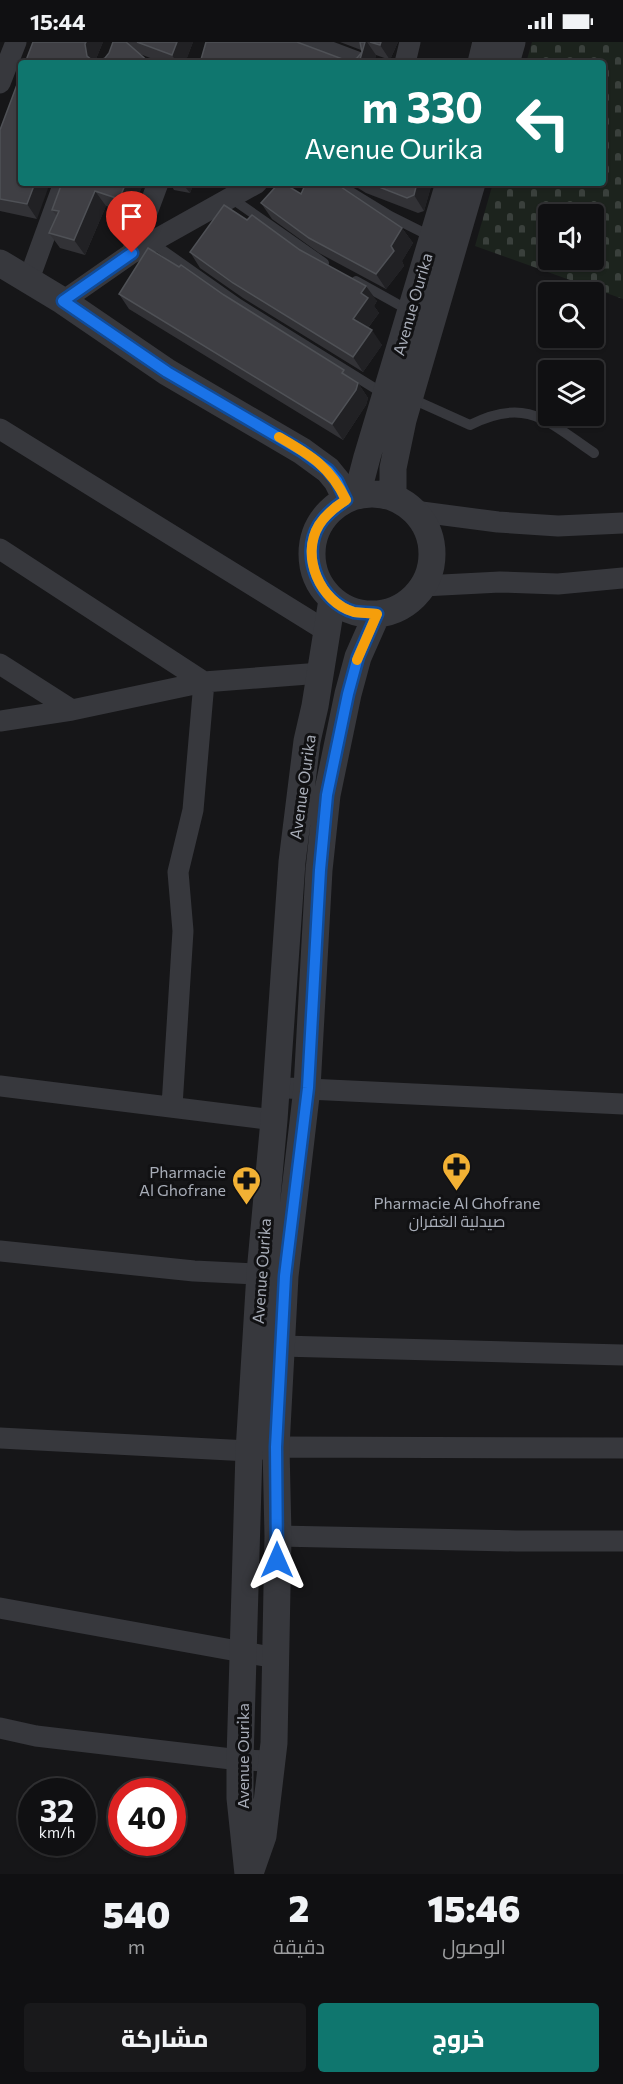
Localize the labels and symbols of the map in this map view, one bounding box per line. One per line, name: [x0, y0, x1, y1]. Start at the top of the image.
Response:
pin: [106, 191, 157, 253]
street label: Avenue Ourika: [388, 250, 436, 358]
street label: Avenue Ourika: [285, 733, 319, 841]
pharmacy icon: Pharmacie Al Ghofrane صيدلية الغفران: [441, 1150, 473, 1192]
place label: Pharmacie Al Ghofrane: [139, 1162, 226, 1199]
pharmacy icon: Pharmacie Al Ghofrane: [231, 1164, 263, 1206]
place label: Pharmacie Al Ghofrane صيدلية الغفران: [374, 1193, 540, 1232]
street label: Avenue Ourika: [248, 1217, 274, 1325]
position arrow: [245, 1528, 309, 1592]
street label: Avenue Ourika: [233, 1703, 252, 1809]
speed limit sign: 40: [108, 1778, 186, 1856]

